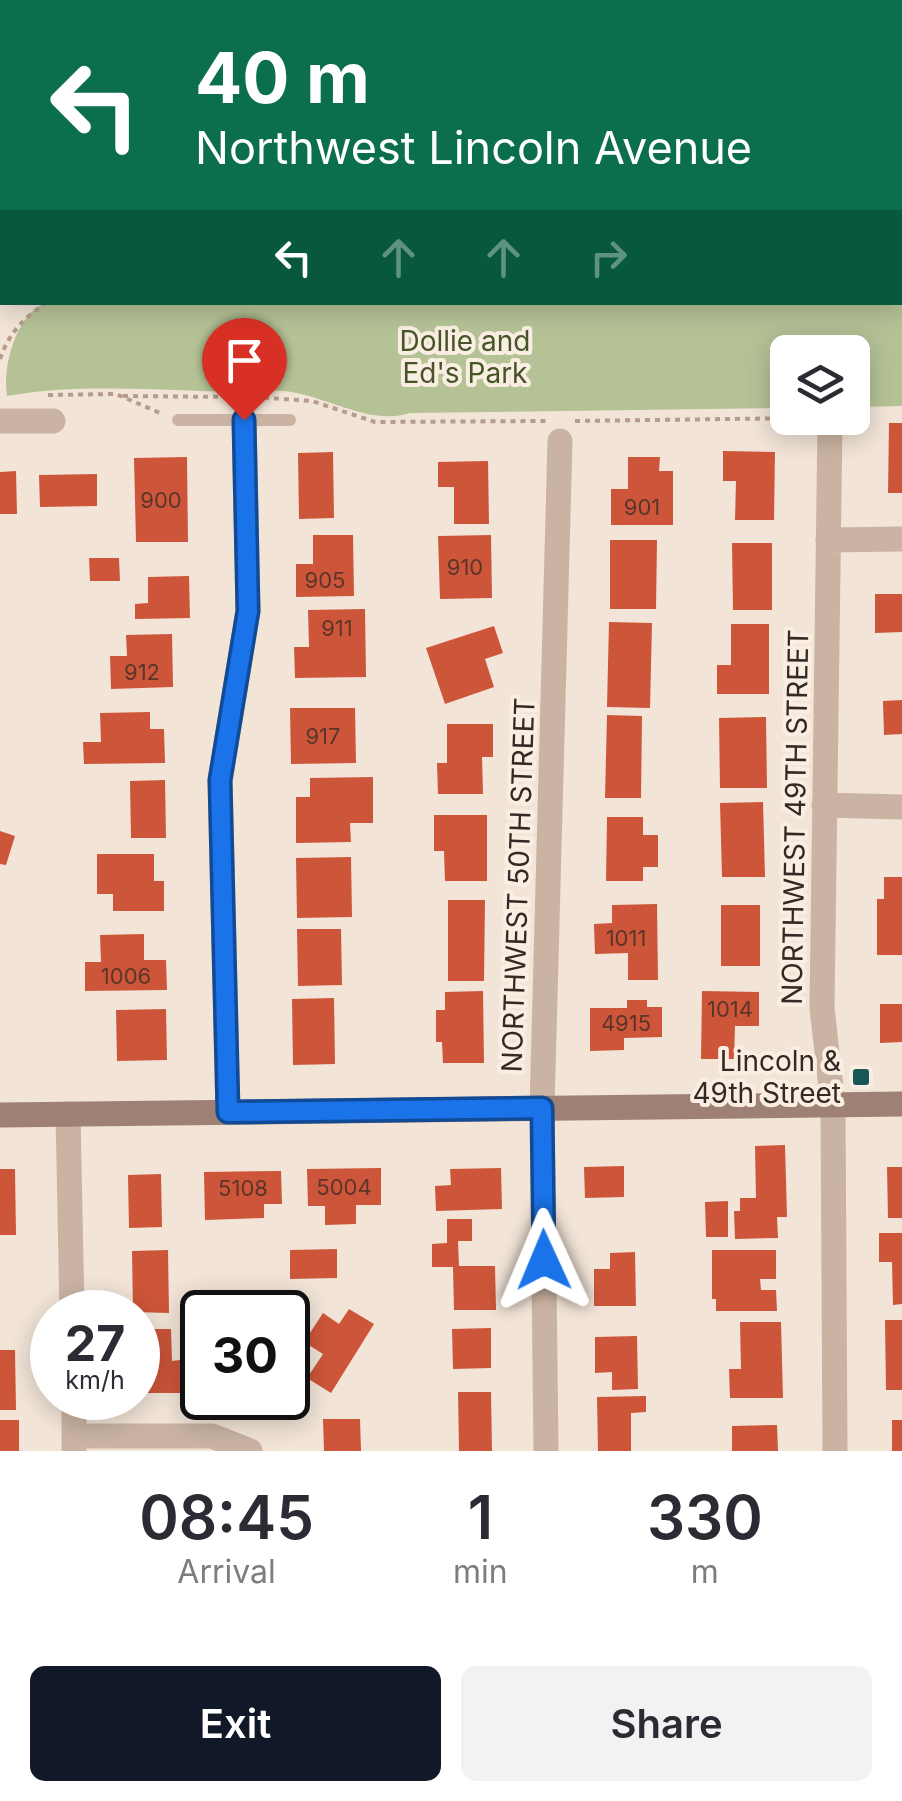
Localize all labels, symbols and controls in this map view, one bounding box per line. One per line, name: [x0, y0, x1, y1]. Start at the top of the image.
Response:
text: 40 m: [195, 35, 370, 120]
icon: left: [30, 40, 160, 170]
text: Northwest Lincoln Avenue: [195, 120, 752, 175]
icon: left: [266, 230, 321, 285]
icon: ahead: [371, 230, 426, 285]
icon: ahead: [476, 230, 531, 285]
icon: right: [581, 230, 636, 285]
pin: [202, 318, 287, 421]
park label: Dollie and Ed's Park: [400, 324, 530, 390]
icon: arrive: [217, 333, 272, 388]
map controls: [770, 335, 870, 435]
button: layers: [770, 335, 870, 435]
house number: 900: [140, 487, 182, 513]
house number: 901: [624, 494, 660, 520]
house number: 910: [447, 554, 483, 580]
house number: 905: [305, 567, 345, 593]
house number: 911: [321, 615, 353, 641]
street label: NORTHWEST 49TH STREET: [775, 629, 815, 1005]
house number: 912: [124, 659, 160, 685]
street label: NORTHWEST 50TH STREET: [494, 697, 542, 1073]
house number: 917: [305, 723, 341, 749]
house number: 1011: [606, 925, 646, 951]
house number: 1006: [101, 963, 151, 989]
house number: 1014: [707, 996, 753, 1022]
house number: 4915: [601, 1010, 651, 1036]
place label: Lincoln & 49th Street: [693, 1044, 841, 1110]
marker: Lincoln & 49th Street: [850, 1066, 872, 1088]
house number: 5004: [316, 1174, 372, 1200]
house number: 5108: [218, 1175, 268, 1201]
position arrow: [492, 1208, 596, 1312]
speed limit sign: 30: [180, 1290, 310, 1420]
text: 27: [65, 1313, 125, 1373]
text: km/h: [65, 1365, 125, 1395]
text: 08:45: [139, 1481, 314, 1553]
text: 1: [468, 1481, 493, 1553]
text: 330: [647, 1481, 763, 1553]
text: Arrival: [177, 1552, 276, 1591]
text: min: [453, 1552, 508, 1591]
text: m: [691, 1552, 719, 1591]
button: Exit: [30, 1666, 441, 1781]
button: Share: [461, 1666, 872, 1781]

